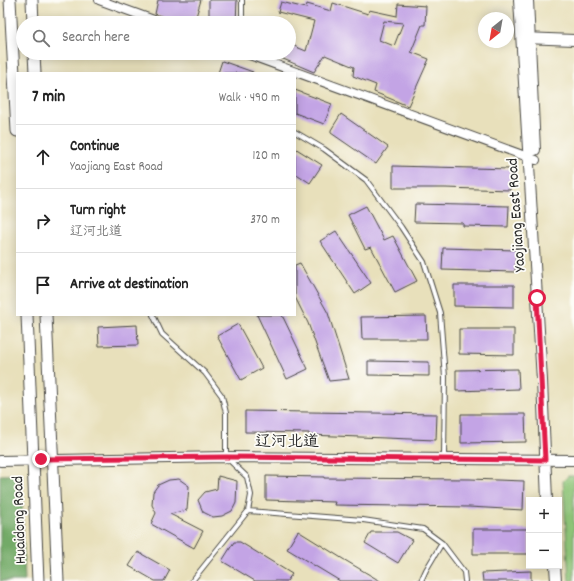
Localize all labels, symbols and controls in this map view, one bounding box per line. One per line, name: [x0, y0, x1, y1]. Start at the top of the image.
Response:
north arrow: [478, 12, 514, 48]
search box: [16, 16, 296, 60]
icon: search: [30, 27, 52, 49]
text: Search here: [62, 27, 130, 49]
text: 7 min: [32, 86, 65, 110]
text: Walk · 490 m: [219, 89, 280, 108]
text: Continue: [70, 136, 119, 158]
icon: ahead: [32, 146, 54, 168]
text: 120 m: [252, 147, 280, 166]
street label: Yaojiang East Road: [502, 157, 532, 273]
text: Yaojiang East Road: [70, 158, 163, 177]
text: Turn right: [70, 200, 126, 222]
icon: right: [32, 210, 54, 232]
text: 370 m: [250, 211, 280, 230]
text: 辽河北道: [70, 223, 122, 242]
icon: arrive: [32, 274, 54, 296]
text: Arrive at destination: [70, 274, 188, 296]
route start: [528, 289, 546, 307]
street label: 辽河北道: [255, 431, 319, 454]
route end: [32, 450, 50, 468]
street label: Huaidong Road: [7, 476, 33, 564]
map controls: [526, 497, 562, 569]
button: +: [526, 497, 562, 533]
button: −: [526, 533, 562, 569]

